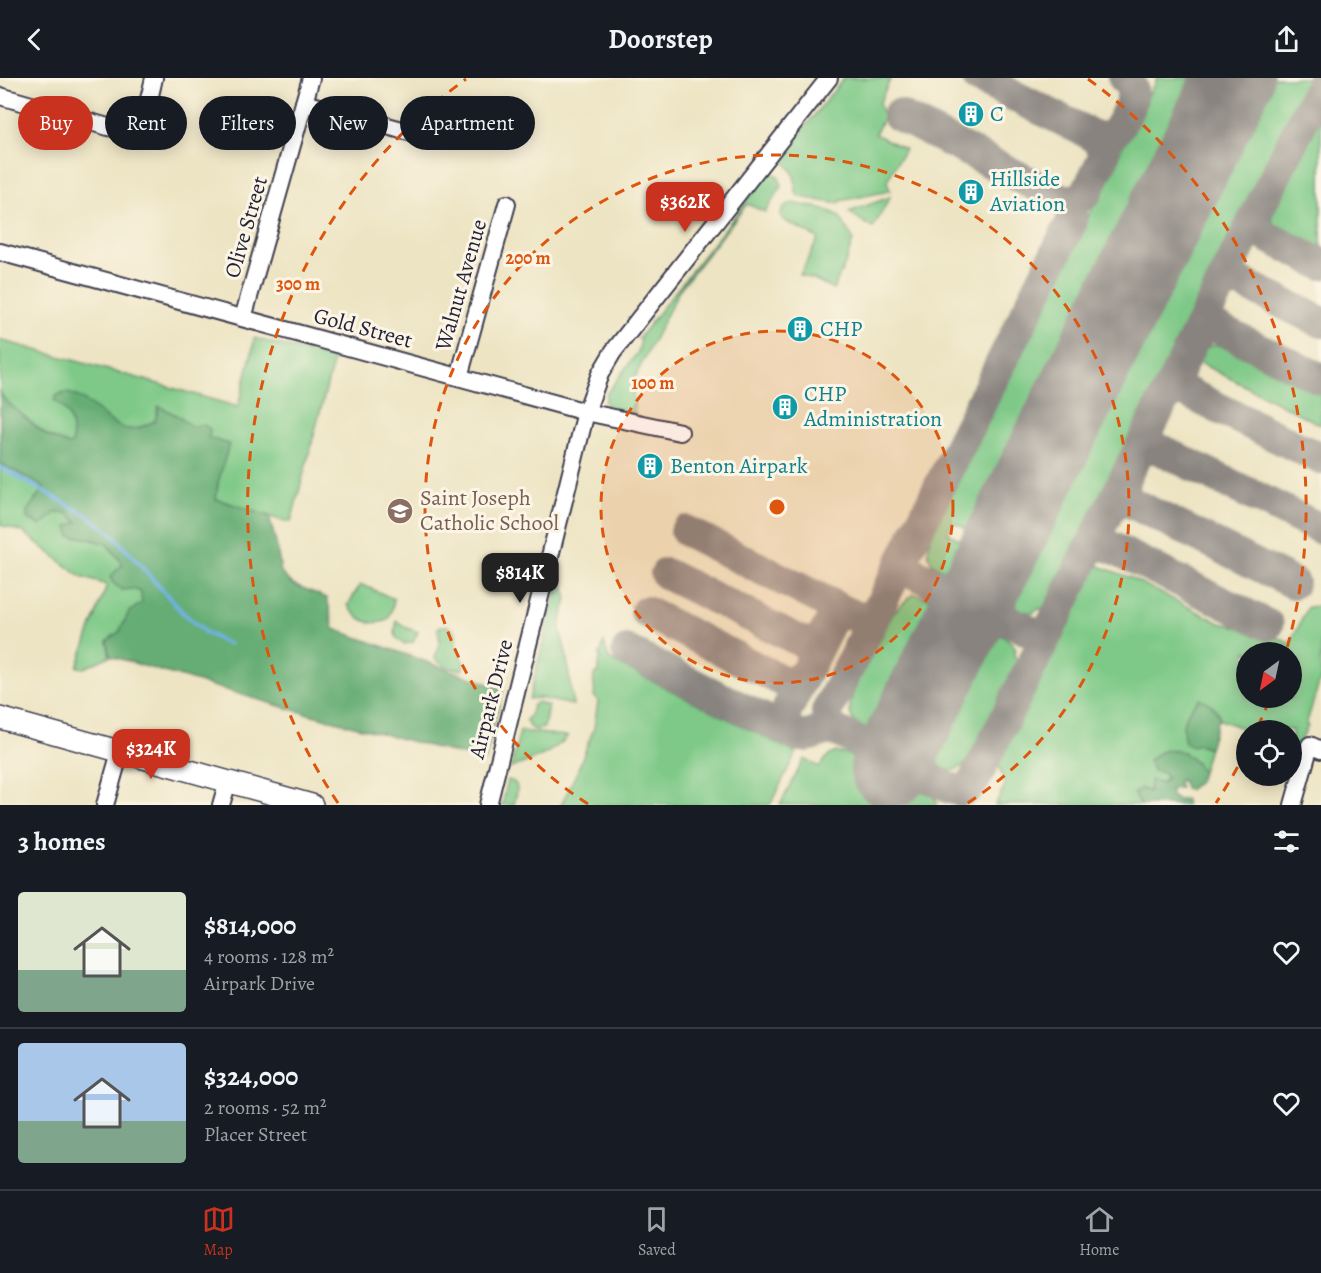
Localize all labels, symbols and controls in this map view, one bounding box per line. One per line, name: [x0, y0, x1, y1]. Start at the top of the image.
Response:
text: Doorstep: [608, 21, 713, 57]
icon: back: [18, 23, 51, 56]
icon: share: [1270, 23, 1303, 56]
chip: Buy: [18, 96, 93, 150]
chip: Rent: [105, 96, 187, 150]
chip: Filters: [199, 96, 296, 150]
chip: New: [308, 96, 388, 150]
chip: Apartment: [400, 96, 535, 150]
building icon: C: [956, 99, 986, 129]
place label: C: [990, 99, 1004, 129]
place label: Hillside Aviation: [989, 164, 1065, 219]
street label: Olive Street: [217, 173, 275, 281]
building icon: Hillside Aviation: [956, 177, 986, 207]
pin: $362K: [643, 182, 727, 233]
text: $362K: [660, 188, 710, 215]
street label: Walnut Avenue: [428, 216, 494, 355]
text: 200 m: [505, 246, 551, 270]
text: 300 m: [276, 272, 320, 296]
street label: Gold Street: [310, 300, 416, 356]
building icon: CHP: [785, 314, 815, 344]
place label: CHP: [820, 314, 862, 344]
text: 100 m: [632, 371, 674, 395]
place label: CHP Administration: [803, 379, 942, 434]
building icon: CHP Administration: [770, 392, 800, 422]
building icon: Benton Airpark: [635, 451, 665, 481]
place label: Benton Airpark: [670, 451, 808, 481]
place label: Saint Joseph Catholic School: [420, 483, 559, 538]
school or university icon: Saint Joseph Catholic School: [385, 496, 415, 526]
centre of rings: [767, 497, 787, 517]
pin: $814K: [478, 553, 562, 604]
text: $814K: [496, 559, 544, 586]
street label: Airpark Drive: [461, 636, 520, 763]
north arrow: [1236, 642, 1302, 708]
map controls: [1236, 642, 1302, 786]
button: locate: [1236, 720, 1302, 786]
pin: $324K: [109, 729, 193, 780]
text: $324K: [126, 735, 176, 762]
text: 3 homes: [18, 824, 106, 859]
icon: filters: [1270, 825, 1303, 858]
text: $814,000: [204, 908, 296, 943]
icon: home: [66, 916, 138, 988]
icon: heart: [1270, 936, 1303, 969]
text: 4 rooms · 128 m²: [204, 943, 334, 970]
text: Airpark Drive: [204, 970, 315, 997]
text: $324,000: [204, 1059, 298, 1094]
icon: home: [66, 1067, 138, 1139]
icon: heart: [1270, 1087, 1303, 1120]
text: 2 rooms · 52 m²: [204, 1094, 327, 1121]
text: Placer Street: [204, 1121, 307, 1148]
tab: Map: [202, 1203, 235, 1261]
tab: Saved: [638, 1203, 676, 1261]
tab: Home: [1079, 1203, 1119, 1261]

